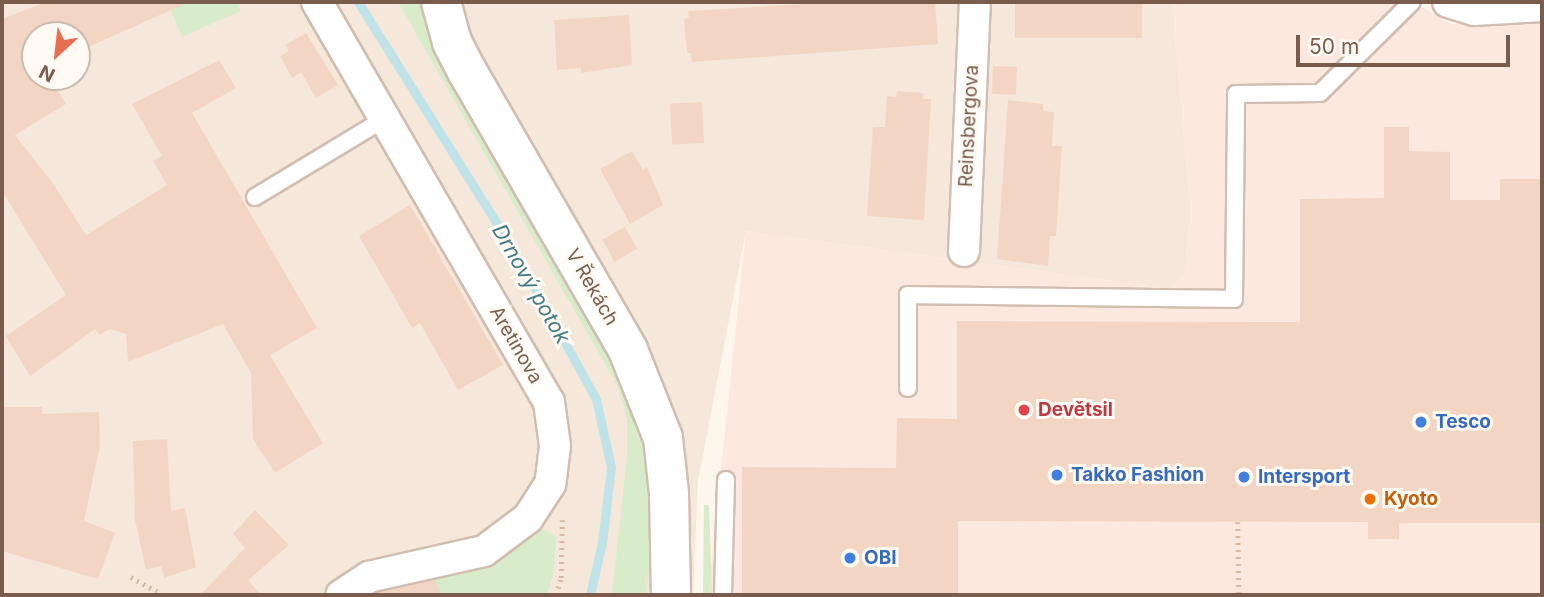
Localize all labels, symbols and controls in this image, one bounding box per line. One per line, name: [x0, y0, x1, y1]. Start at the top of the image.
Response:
north arrow: [21, 21, 91, 91]
scale bar: [1299, 21, 1512, 65]
text: 50 m: [1309, 34, 1359, 59]
text: N: [35, 60, 59, 87]
street label: Reinsbergova: [954, 64, 984, 188]
water label: Drnový potok: [487, 220, 575, 348]
street label: V Řekách: [561, 245, 623, 329]
street label: Aretinova: [485, 302, 547, 388]
place label: Devětsil: [1038, 399, 1113, 421]
marker: Devětsil: [1016, 402, 1032, 418]
place label: Tesco: [1435, 411, 1491, 433]
marker: Tesco: [1413, 414, 1429, 430]
place label: Takko Fashion: [1071, 464, 1204, 486]
place label: Intersport: [1258, 466, 1350, 488]
marker: Takko Fashion: [1049, 467, 1065, 483]
marker: Intersport: [1236, 469, 1252, 485]
place label: Kyoto: [1384, 488, 1438, 510]
marker: Kyoto: [1362, 491, 1378, 507]
place label: OBI: [864, 547, 897, 569]
marker: OBI: [842, 550, 858, 566]

